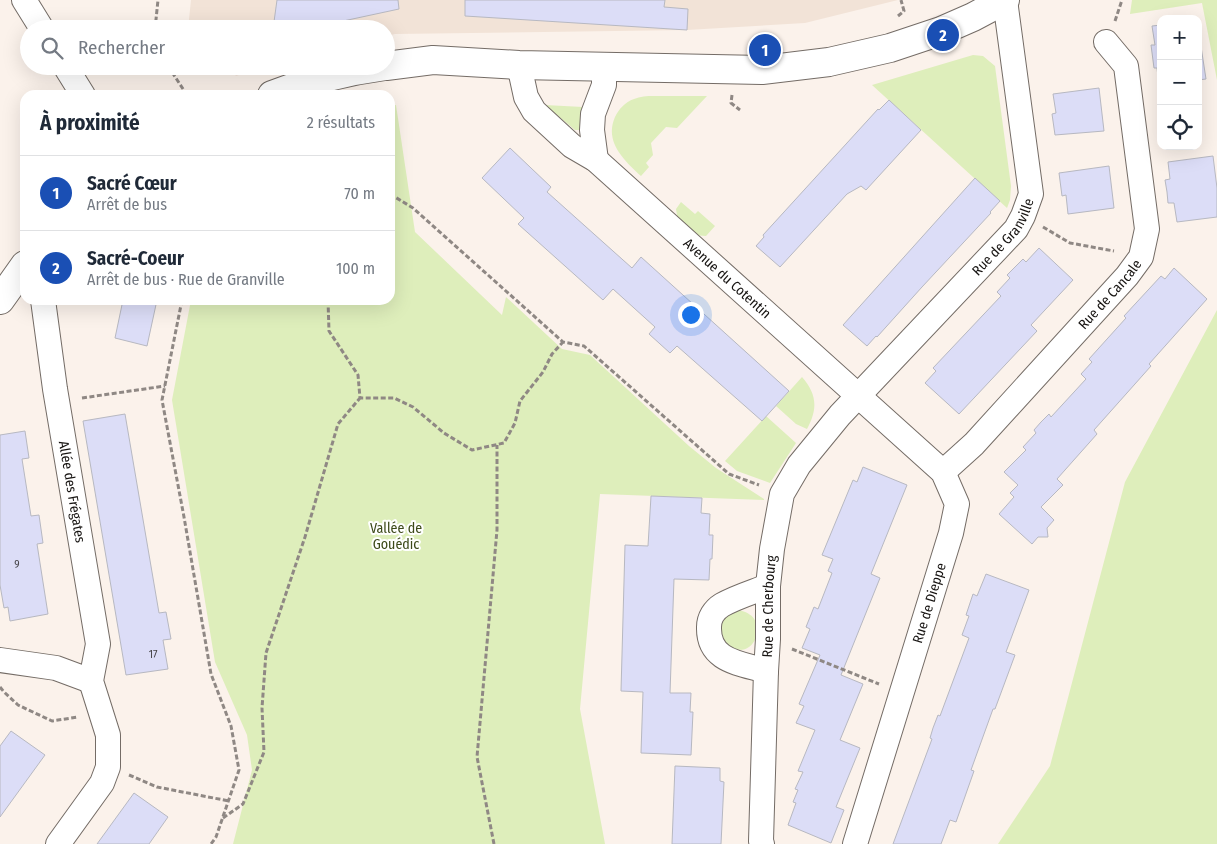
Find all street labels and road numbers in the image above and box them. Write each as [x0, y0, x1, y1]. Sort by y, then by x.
street label: Rue de Granville [969, 196, 1038, 279]
street label: Avenue du Cotentin [680, 235, 774, 322]
street label: Rue de Cancale [1075, 256, 1145, 333]
street label: Allée des Frégates [55, 440, 89, 544]
street label: Rue de Cherbourg [759, 554, 780, 658]
street label: Rue de Dieppe [909, 561, 950, 645]

